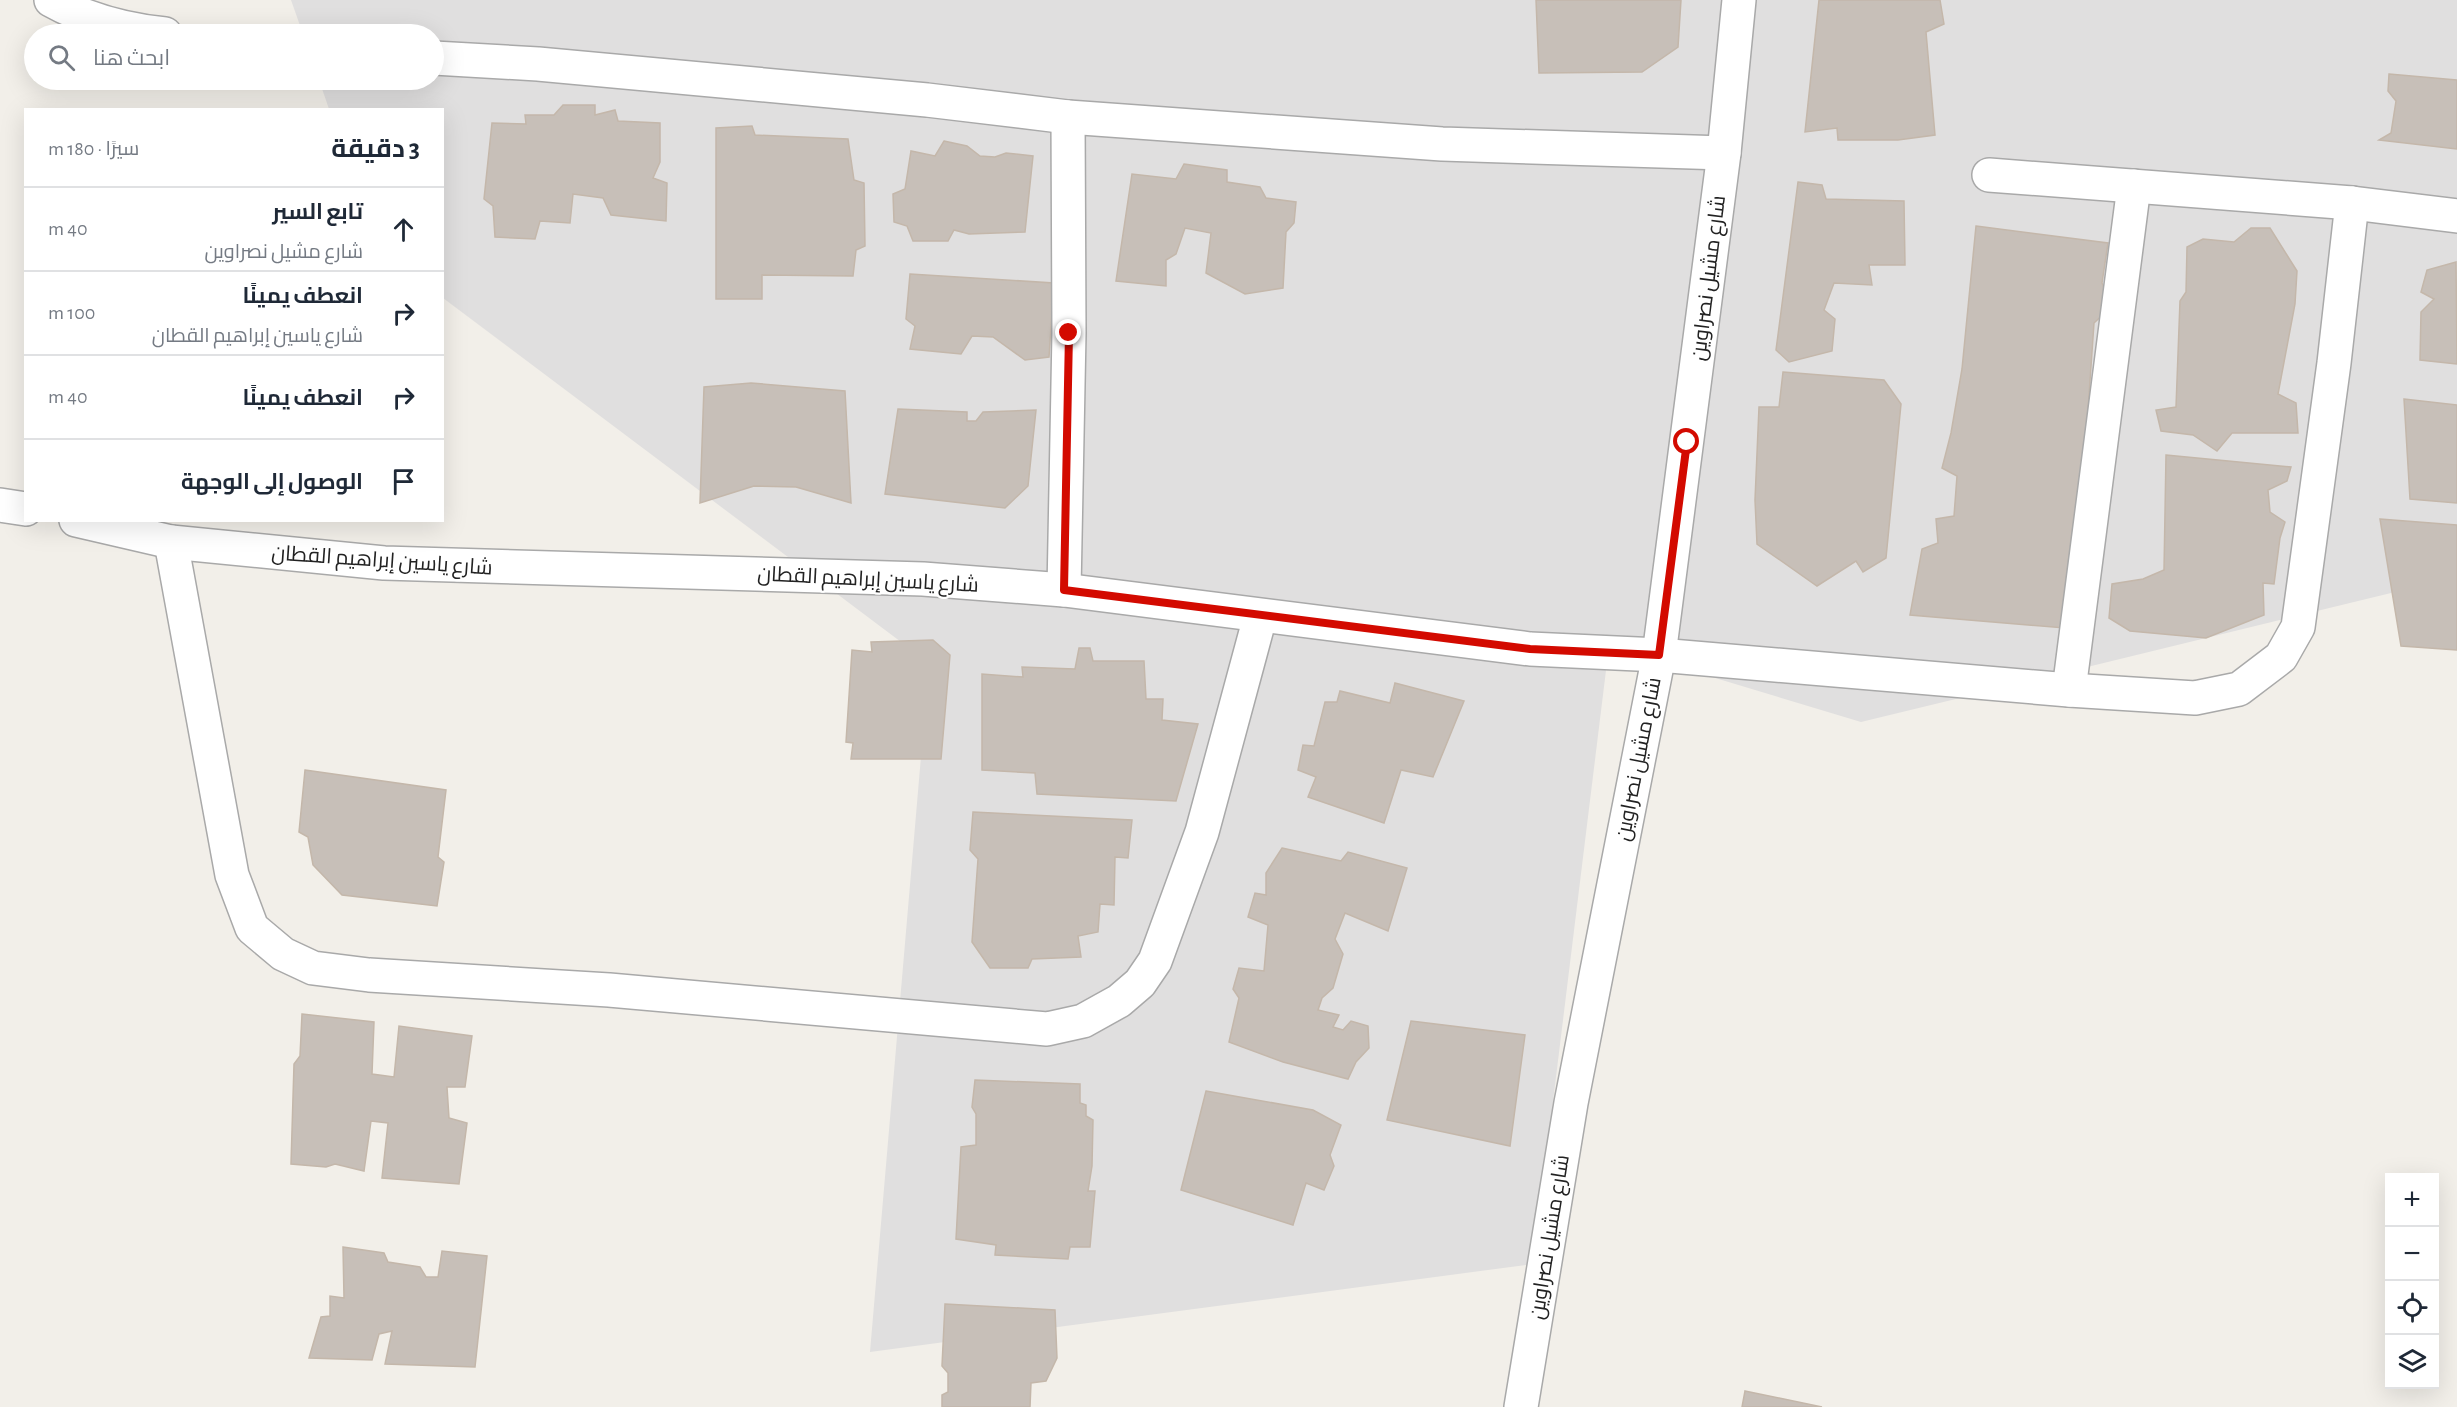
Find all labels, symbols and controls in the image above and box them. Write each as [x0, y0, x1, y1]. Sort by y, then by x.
search box [24, 24, 444, 90]
icon: search [45, 41, 78, 74]
text: ابحث هنا [93, 47, 170, 69]
text: 3 دقيقة [331, 136, 420, 162]
text: سيرًا · 180 m [48, 139, 139, 159]
street label: شارع مشيل نصراوين [1688, 194, 1732, 362]
text: تابع السير [272, 201, 363, 223]
icon: ahead [387, 213, 420, 246]
text: 40 m [48, 219, 88, 239]
text: شارع مشيل نصراوين [204, 242, 363, 262]
text: انعطف يمينًا [242, 285, 363, 307]
icon: right [387, 297, 420, 330]
text: 100 m [48, 303, 95, 323]
route end [1055, 319, 1081, 345]
text: شارع ياسين إبراهيم القطان [152, 326, 363, 346]
icon: right [387, 381, 420, 414]
text: 40 m [48, 387, 88, 407]
text: انعطف يمينًا [242, 387, 363, 409]
route start [1673, 428, 1699, 454]
icon: arrive [387, 465, 420, 498]
text: الوصول إلى الوجهة [181, 471, 363, 493]
street label: شارع ياسين إبراهيم القطان [270, 542, 493, 582]
street label: شارع ياسين إبراهيم القطان [757, 563, 979, 599]
street label: شارع مشيل نصراوين [1612, 675, 1668, 843]
street label: شارع مشيل نصراوين [1526, 1153, 1576, 1321]
map controls [2385, 1173, 2439, 1389]
button: + [2385, 1173, 2439, 1227]
button: − [2385, 1227, 2439, 1281]
button: locate [2385, 1281, 2439, 1335]
button: layers [2385, 1335, 2439, 1389]

